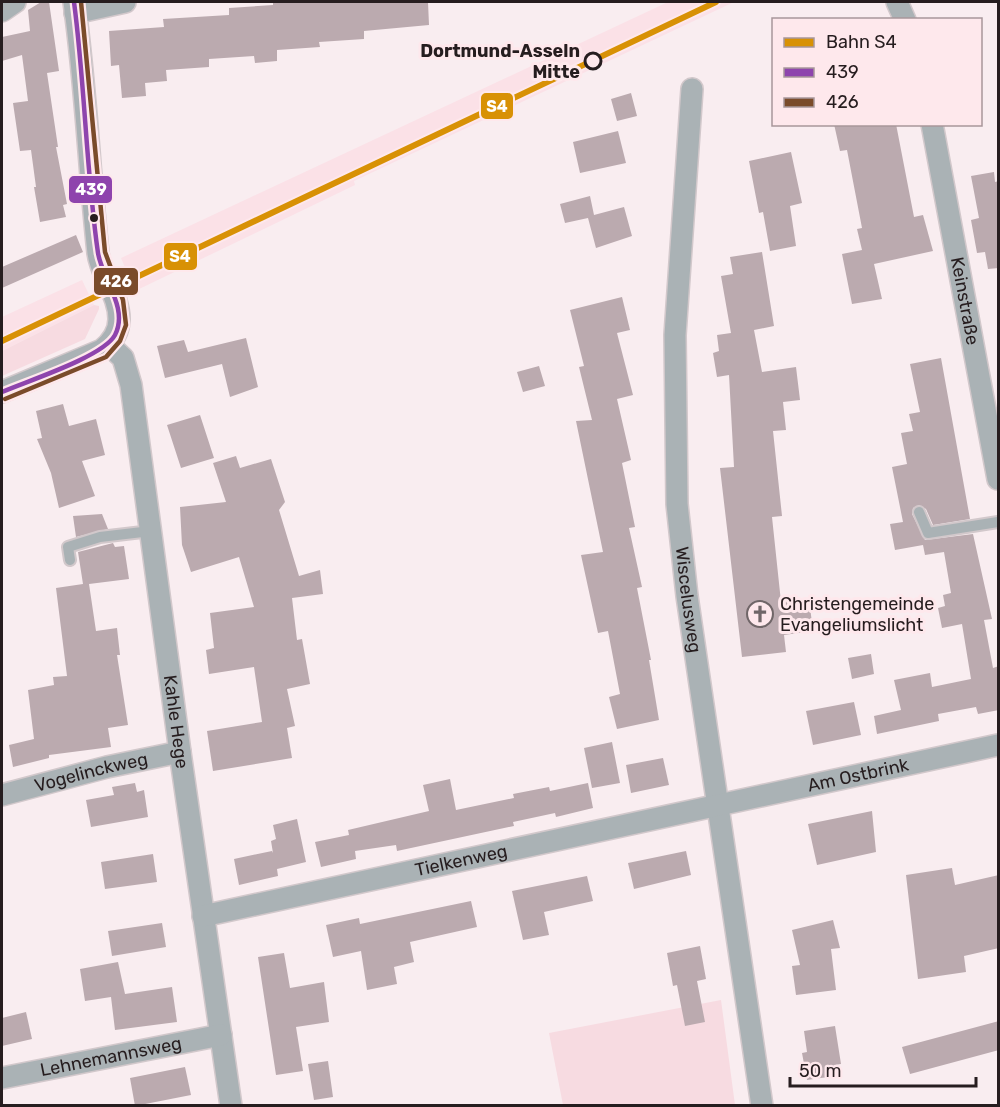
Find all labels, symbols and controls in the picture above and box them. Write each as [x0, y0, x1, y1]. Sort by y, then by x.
legend [772, 18, 982, 126]
text: Bahn S4 [826, 31, 897, 53]
place label: Dortmund-Asseln Mitte [420, 40, 580, 83]
marker: Dortmund-Asseln Mitte [584, 52, 602, 70]
text: 439 [826, 61, 859, 83]
text: 426 [826, 91, 859, 113]
line badge: S4 [480, 92, 514, 120]
text: S4 [486, 97, 508, 116]
line badge: 439 [68, 175, 113, 204]
text: 439 [75, 180, 107, 199]
unlabelled marker [88, 212, 100, 224]
line badge: S4 [163, 242, 198, 271]
text: S4 [169, 247, 191, 266]
street label: Keinstraße [946, 255, 984, 347]
line badge: 426 [93, 267, 139, 296]
text: 426 [100, 272, 132, 291]
street label: Wiscelusweg [671, 545, 706, 654]
place label: Christengemeinde Evangeliumslicht [780, 593, 934, 636]
church icon: Christengemeinde Evangeliumslicht [745, 599, 775, 629]
street label: Kahle Hege [159, 674, 193, 770]
street label: Vogelinckweg [32, 748, 150, 797]
street label: Am Ostbrink [805, 753, 911, 797]
street label: Tielkenweg [413, 840, 509, 881]
street label: Lehnemannsweg [38, 1032, 184, 1081]
scale bar [790, 1050, 976, 1088]
text: 50 m [799, 1060, 842, 1082]

